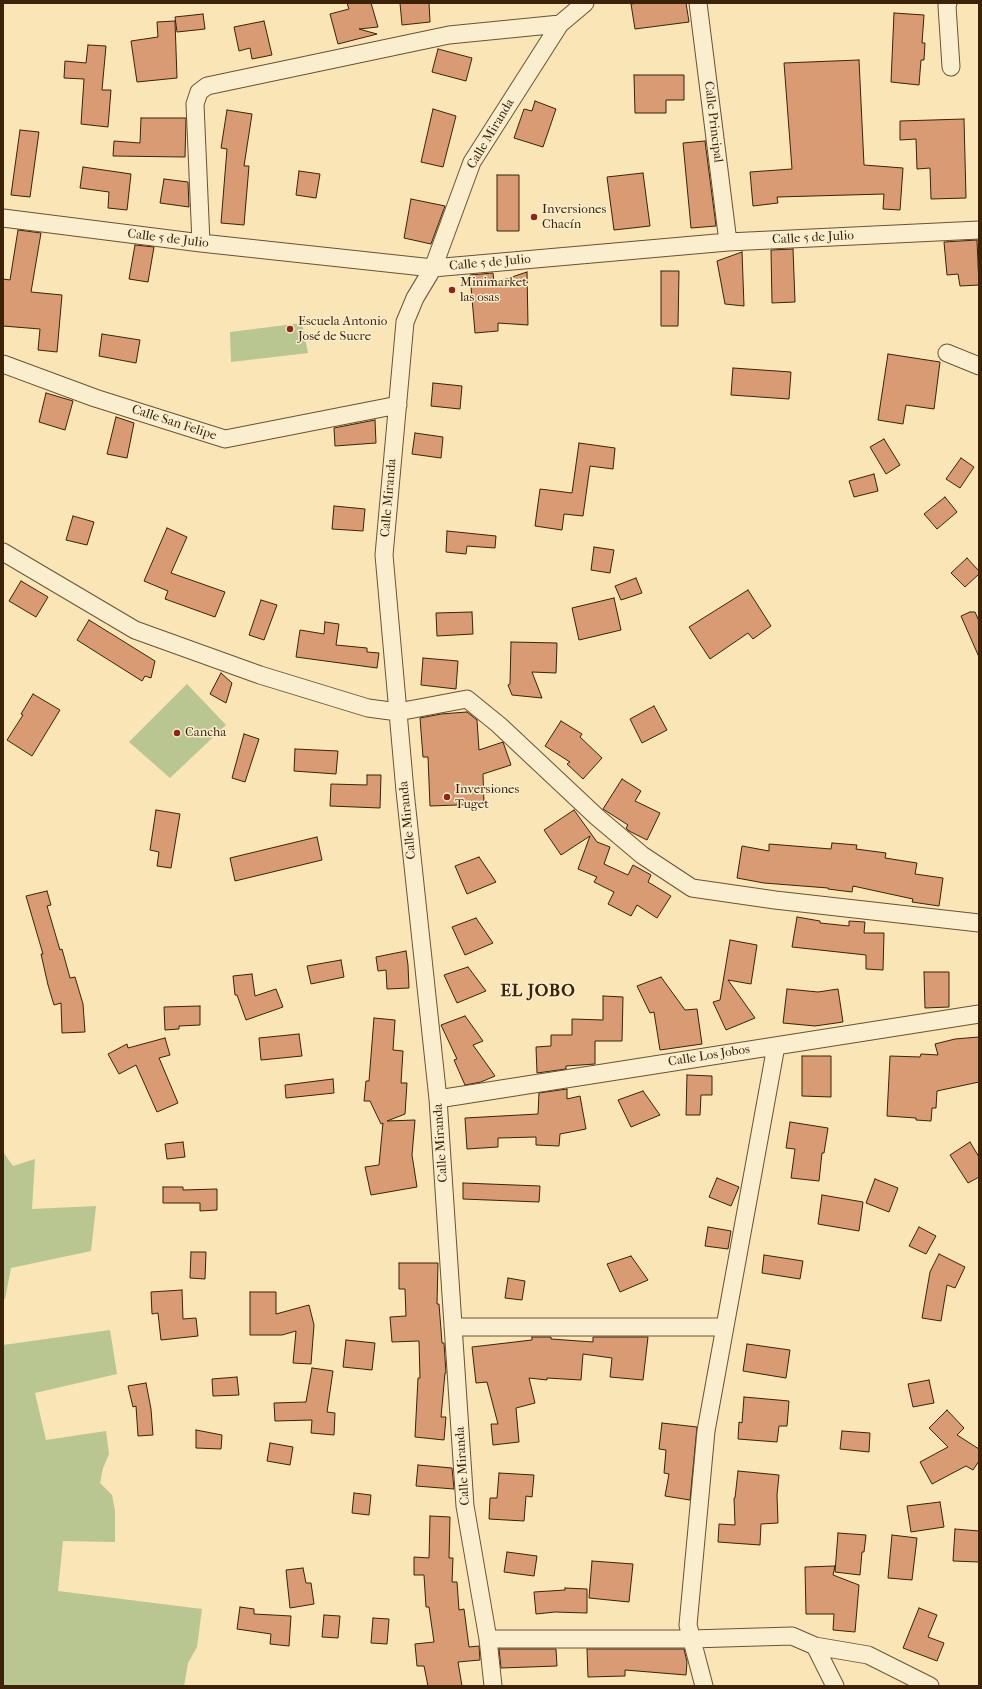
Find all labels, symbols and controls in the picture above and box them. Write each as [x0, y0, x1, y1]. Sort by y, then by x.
street label: Calle Principal [700, 80, 726, 164]
street label: Calle Miranda [464, 96, 518, 172]
place label: Inversiones Chacín [542, 202, 606, 233]
marker: Inversiones Chacín [529, 212, 539, 222]
street label: Calle 5 de Julio [126, 226, 210, 252]
street label: Calle 5 de Julio [772, 228, 854, 248]
street label: Calle 5 de Julio [449, 252, 531, 274]
place label: Minimarket las osas [460, 275, 527, 306]
marker: Minimarket las osas [447, 285, 457, 295]
place label: Escuela Antonio José de Sucre [298, 314, 387, 345]
marker: Escuela Antonio José de Sucre [285, 324, 295, 334]
street label: Calle San Felipe [130, 402, 218, 444]
street label: Calle Miranda [378, 458, 400, 538]
place label: Cancha [185, 725, 226, 741]
marker: Cancha [172, 728, 182, 738]
street label: Calle Miranda [396, 780, 420, 860]
place label: Inversiones Tuget [455, 782, 519, 813]
marker: Inversiones Tuget [442, 792, 452, 802]
district label: EL JOBO [500, 982, 576, 1002]
street label: Calle Los Jobos [667, 1042, 751, 1070]
street label: Calle Miranda [430, 1103, 452, 1183]
street label: Calle Miranda [452, 1426, 474, 1506]

